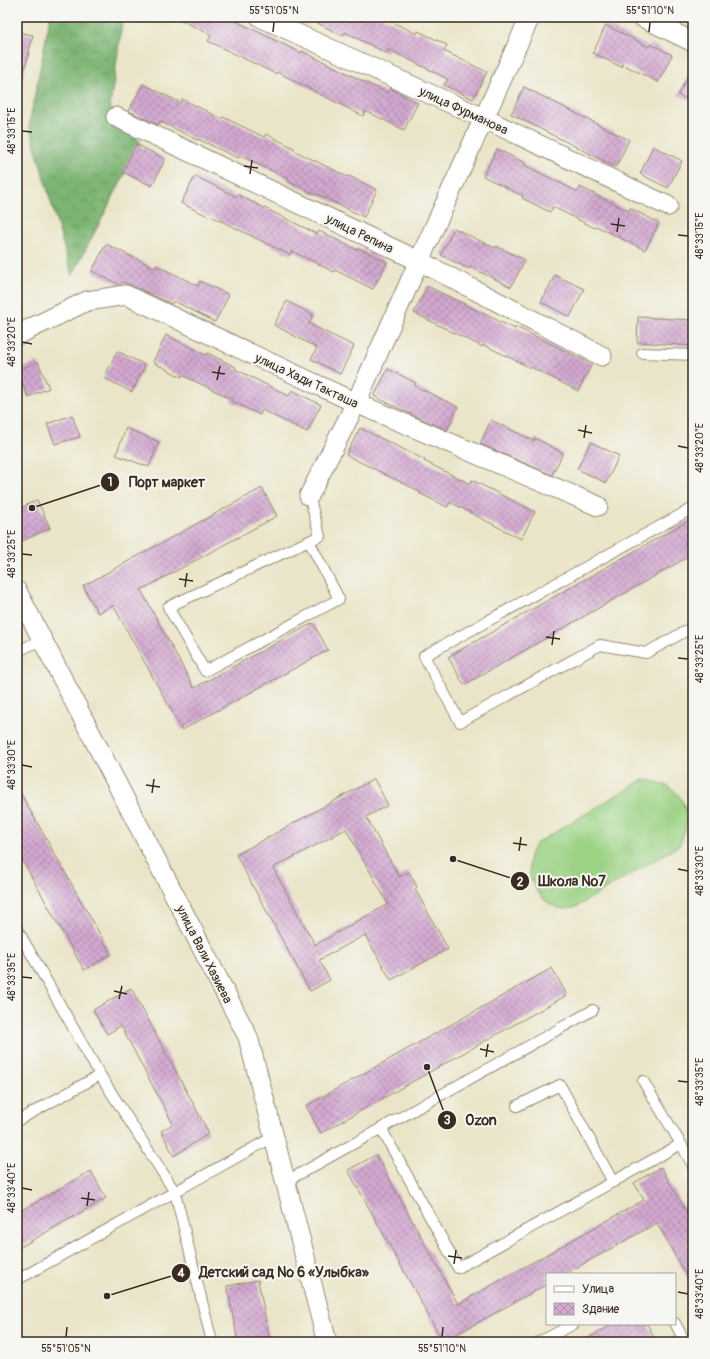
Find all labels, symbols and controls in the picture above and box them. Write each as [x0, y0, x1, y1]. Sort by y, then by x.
text: 55°51'05"N [249, 5, 299, 17]
text: 55°51'10"N [626, 5, 674, 17]
street label: улица Фурманова [416, 83, 511, 138]
text: 48°33'15"E [6, 108, 18, 154]
street label: улица Репина [322, 210, 396, 257]
text: 48°33'15"E [694, 213, 706, 259]
text: 48°33'20"E [6, 317, 18, 367]
street label: улица Хади Такташа [251, 349, 361, 412]
text: 48°33'20"E [694, 423, 706, 473]
callout: Порт маркет [100, 469, 213, 495]
text: Порт маркет [129, 474, 206, 491]
text: 1 [108, 475, 112, 490]
text: 48°33'25"E [6, 530, 18, 578]
text: 48°33'25"E [694, 635, 706, 683]
text: 48°33'30"E [6, 740, 18, 790]
text: 48°33'30"E [694, 846, 706, 896]
callout: Школа №7 [510, 868, 614, 894]
text: Школа №7 [537, 873, 606, 890]
text: 2 [517, 875, 524, 890]
street label: улица Вали Хазиева [172, 902, 236, 1006]
text: 48°33'35"E [6, 953, 18, 1001]
text: 48°33'35"E [694, 1058, 706, 1106]
callout: Ozon [437, 1107, 504, 1133]
text: Ozon [465, 1112, 497, 1129]
text: 3 [444, 1113, 451, 1128]
text: 48°33'40"E [6, 1163, 18, 1213]
callout: Детский сад № 6 «Улыбка» [171, 1260, 376, 1286]
text: Детский сад № 6 «Улыбка» [198, 1264, 370, 1281]
text: 4 [177, 1266, 185, 1281]
text: 48°33'40"E [694, 1269, 706, 1319]
legend [546, 1273, 676, 1325]
text: Улица [582, 1282, 614, 1297]
text: Здание [582, 1302, 619, 1317]
text: 55°51'05"N [41, 1343, 91, 1355]
text: 55°51'10"N [418, 1343, 466, 1355]

